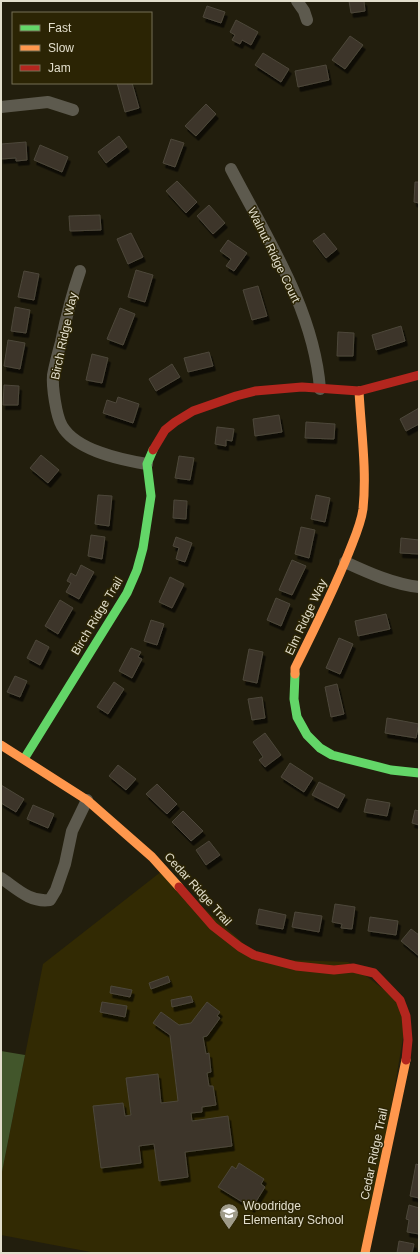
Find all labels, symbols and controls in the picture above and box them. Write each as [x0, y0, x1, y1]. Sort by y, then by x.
legend [12, 12, 152, 84]
text: Fast [48, 21, 72, 35]
text: Slow [48, 41, 74, 55]
text: Jam [48, 61, 71, 75]
street label: Walnut Ridge Court [245, 205, 303, 306]
street label: Birch Ridge Way [48, 291, 80, 381]
street label: Birch Ridge Trail [68, 575, 126, 657]
street label: Elm Ridge Way [282, 577, 330, 657]
street label: Cedar Ridge Trail [162, 850, 234, 928]
street label: Cedar Ridge Trail [357, 1107, 391, 1201]
place label: Woodridge Elementary School [243, 1199, 344, 1227]
school or university icon: Woodridge Elementary School [218, 1202, 240, 1230]

